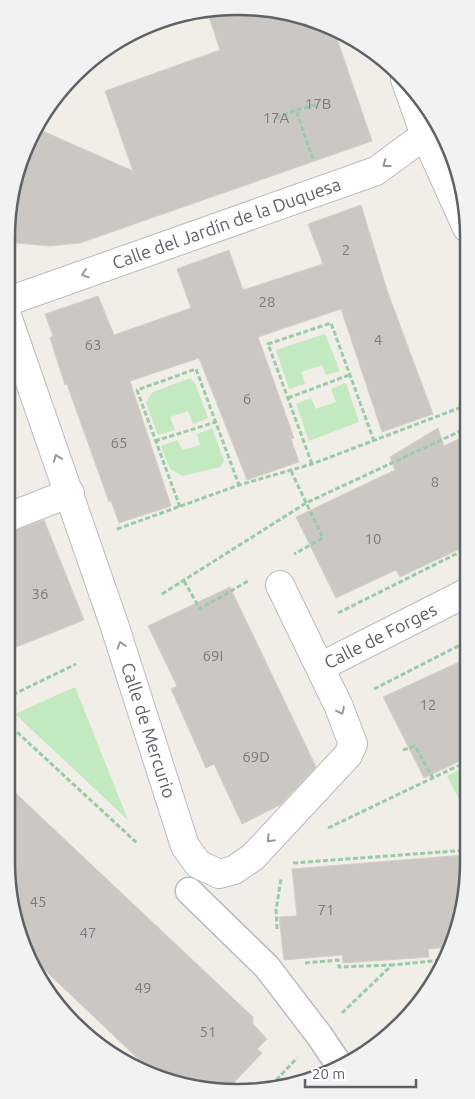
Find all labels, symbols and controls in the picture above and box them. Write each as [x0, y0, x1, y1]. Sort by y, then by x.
house number: 17B [305, 95, 331, 112]
house number: 17A [263, 109, 290, 126]
one-way arrow [382, 158, 392, 167]
street label: Calle del Jardín de la Duquesa [109, 173, 343, 273]
house number: 2 [342, 241, 350, 258]
one-way arrow [82, 268, 90, 278]
house number: 28 [259, 293, 275, 310]
house number: 4 [374, 331, 382, 348]
house number: 63 [85, 336, 101, 353]
house number: 6 [243, 390, 251, 407]
house number: 65 [111, 434, 127, 451]
one-way arrow [53, 454, 63, 462]
house number: 8 [431, 473, 439, 490]
house number: 10 [365, 530, 381, 547]
house number: 36 [32, 585, 48, 602]
street label: Calle de Forges [321, 598, 440, 672]
one-way arrow [116, 641, 126, 649]
house number: 69I [203, 647, 223, 664]
street label: Calle de Mercurio [118, 660, 180, 800]
house number: 12 [420, 696, 436, 713]
one-way arrow [335, 706, 345, 715]
house number: 69D [242, 748, 270, 765]
one-way arrow [267, 833, 276, 842]
house number: 45 [30, 893, 46, 910]
house number: 71 [318, 901, 334, 918]
house number: 47 [80, 924, 96, 941]
house number: 49 [135, 979, 151, 996]
house number: 51 [200, 1023, 216, 1040]
scale bar [305, 1056, 416, 1088]
text: 20 m [312, 1065, 345, 1082]

